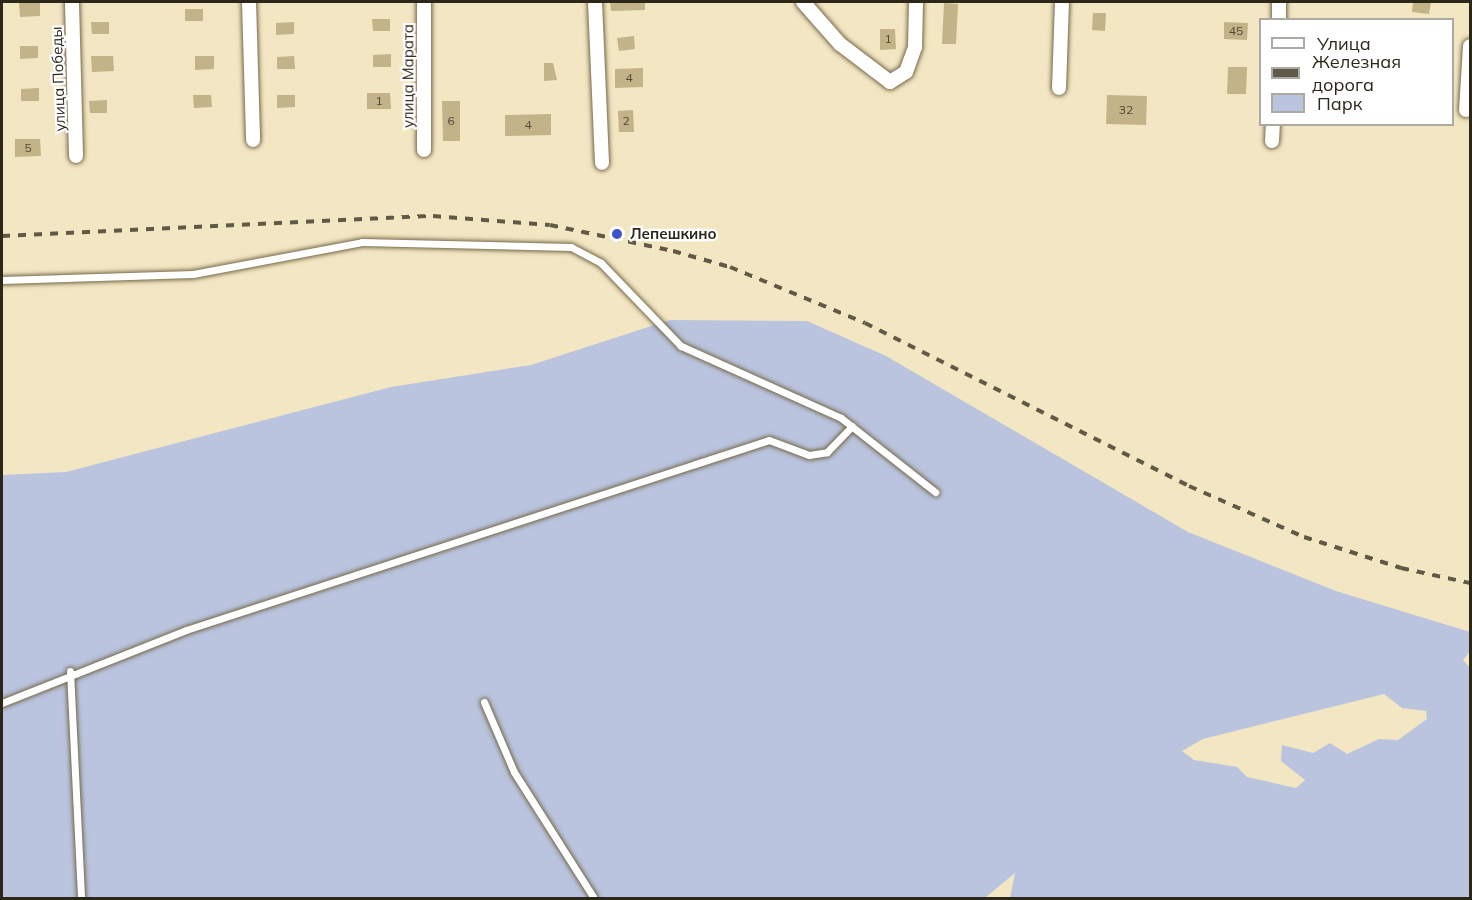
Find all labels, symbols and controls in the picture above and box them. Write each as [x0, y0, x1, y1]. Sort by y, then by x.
legend [1259, 18, 1454, 126]
street label: улица Марата [399, 24, 417, 128]
house number: 45 [1229, 24, 1243, 38]
street label: улица Победы [47, 26, 69, 132]
house number: 1 [884, 32, 892, 46]
text: Улица [1317, 32, 1371, 55]
text: Железная дорога [1312, 50, 1401, 96]
house number: 4 [625, 71, 633, 85]
text: Парк [1317, 92, 1362, 115]
house number: 1 [375, 94, 383, 108]
house number: 32 [1119, 103, 1133, 117]
house number: 6 [447, 114, 455, 128]
house number: 2 [622, 114, 630, 128]
house number: 4 [524, 118, 532, 132]
house number: 5 [24, 141, 32, 155]
marker: Лепешкино [608, 225, 626, 243]
place label: Лепешкино [630, 225, 717, 243]

